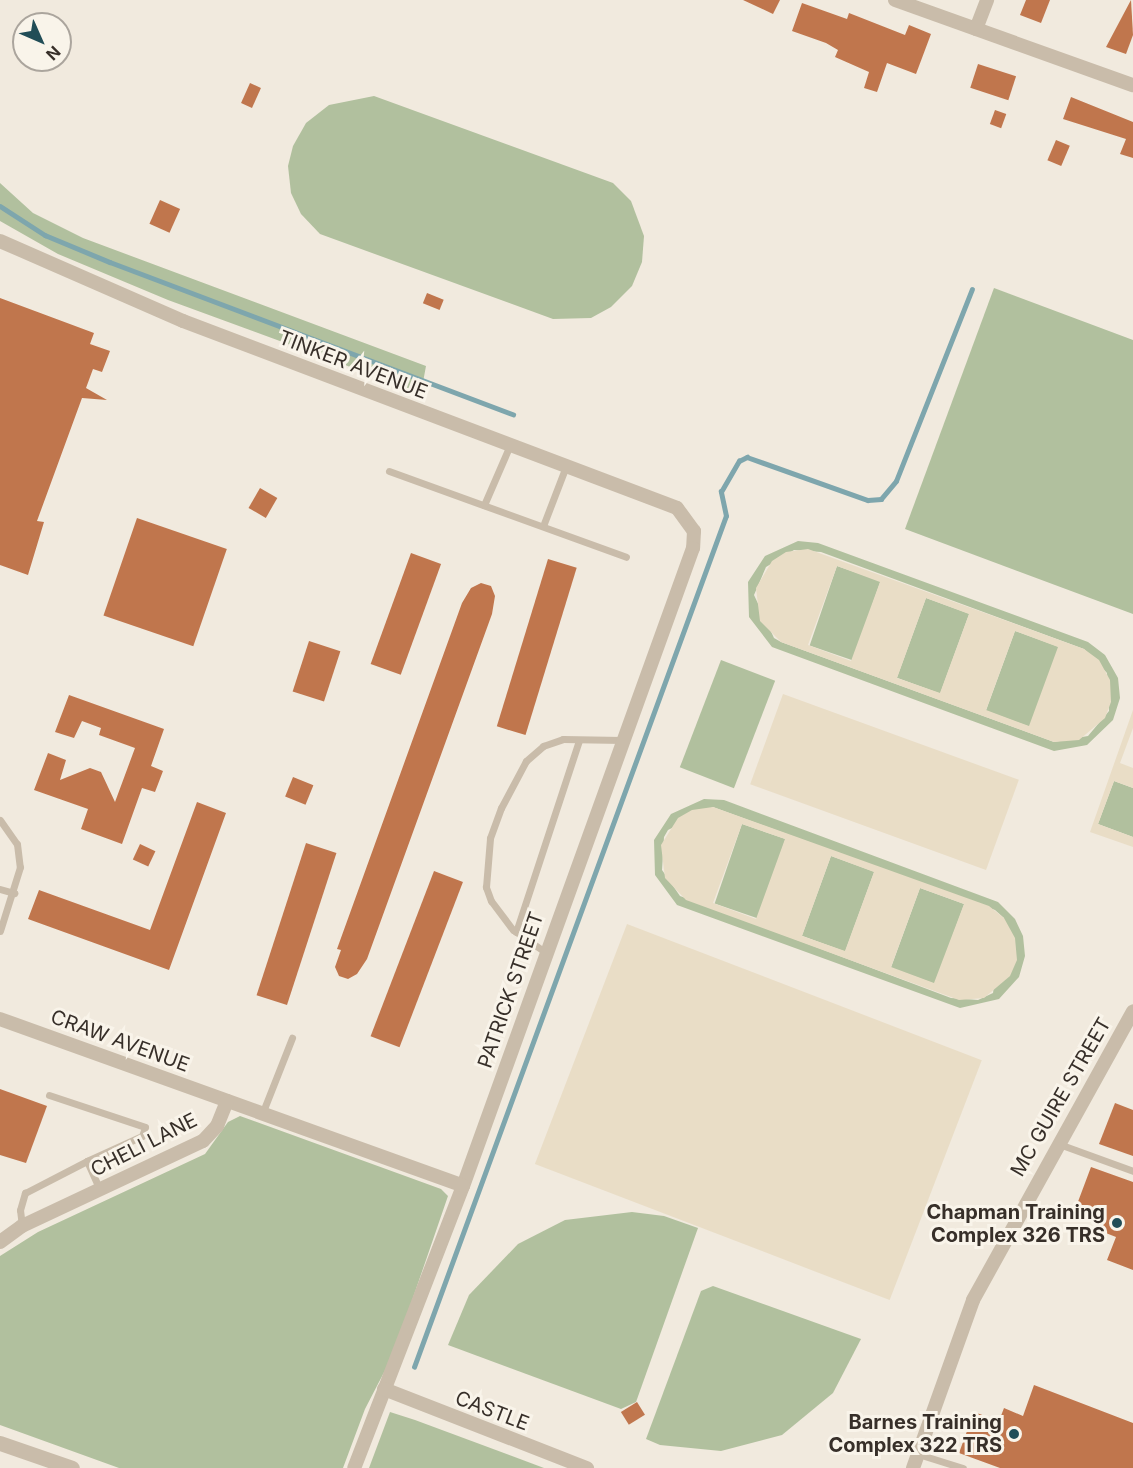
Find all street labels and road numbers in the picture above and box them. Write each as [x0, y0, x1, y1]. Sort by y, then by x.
street label: TINKER AVENUE [275, 326, 431, 404]
street label: PATRICK STREET [473, 909, 549, 1071]
street label: CRAW AVENUE [47, 1005, 193, 1077]
street label: MC GUIRE STREET [1006, 1013, 1116, 1181]
street label: CHELI LANE [87, 1108, 201, 1182]
street label: CASTLE [452, 1386, 532, 1436]

